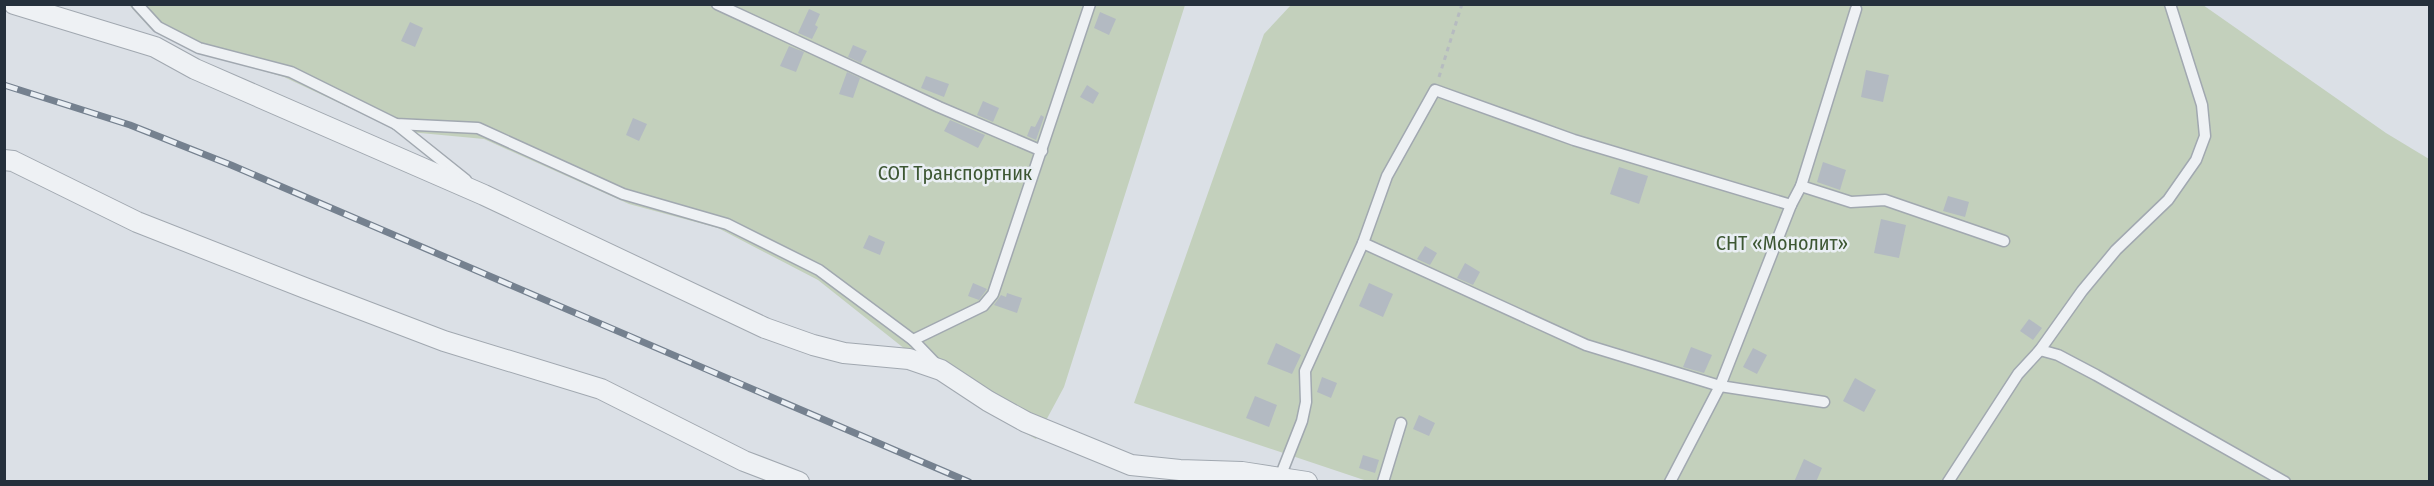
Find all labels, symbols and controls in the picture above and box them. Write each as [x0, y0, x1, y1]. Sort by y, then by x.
park label: СОТ Транспортник [878, 161, 1033, 185]
park label: СНТ «Монолит» [1716, 231, 1848, 255]

